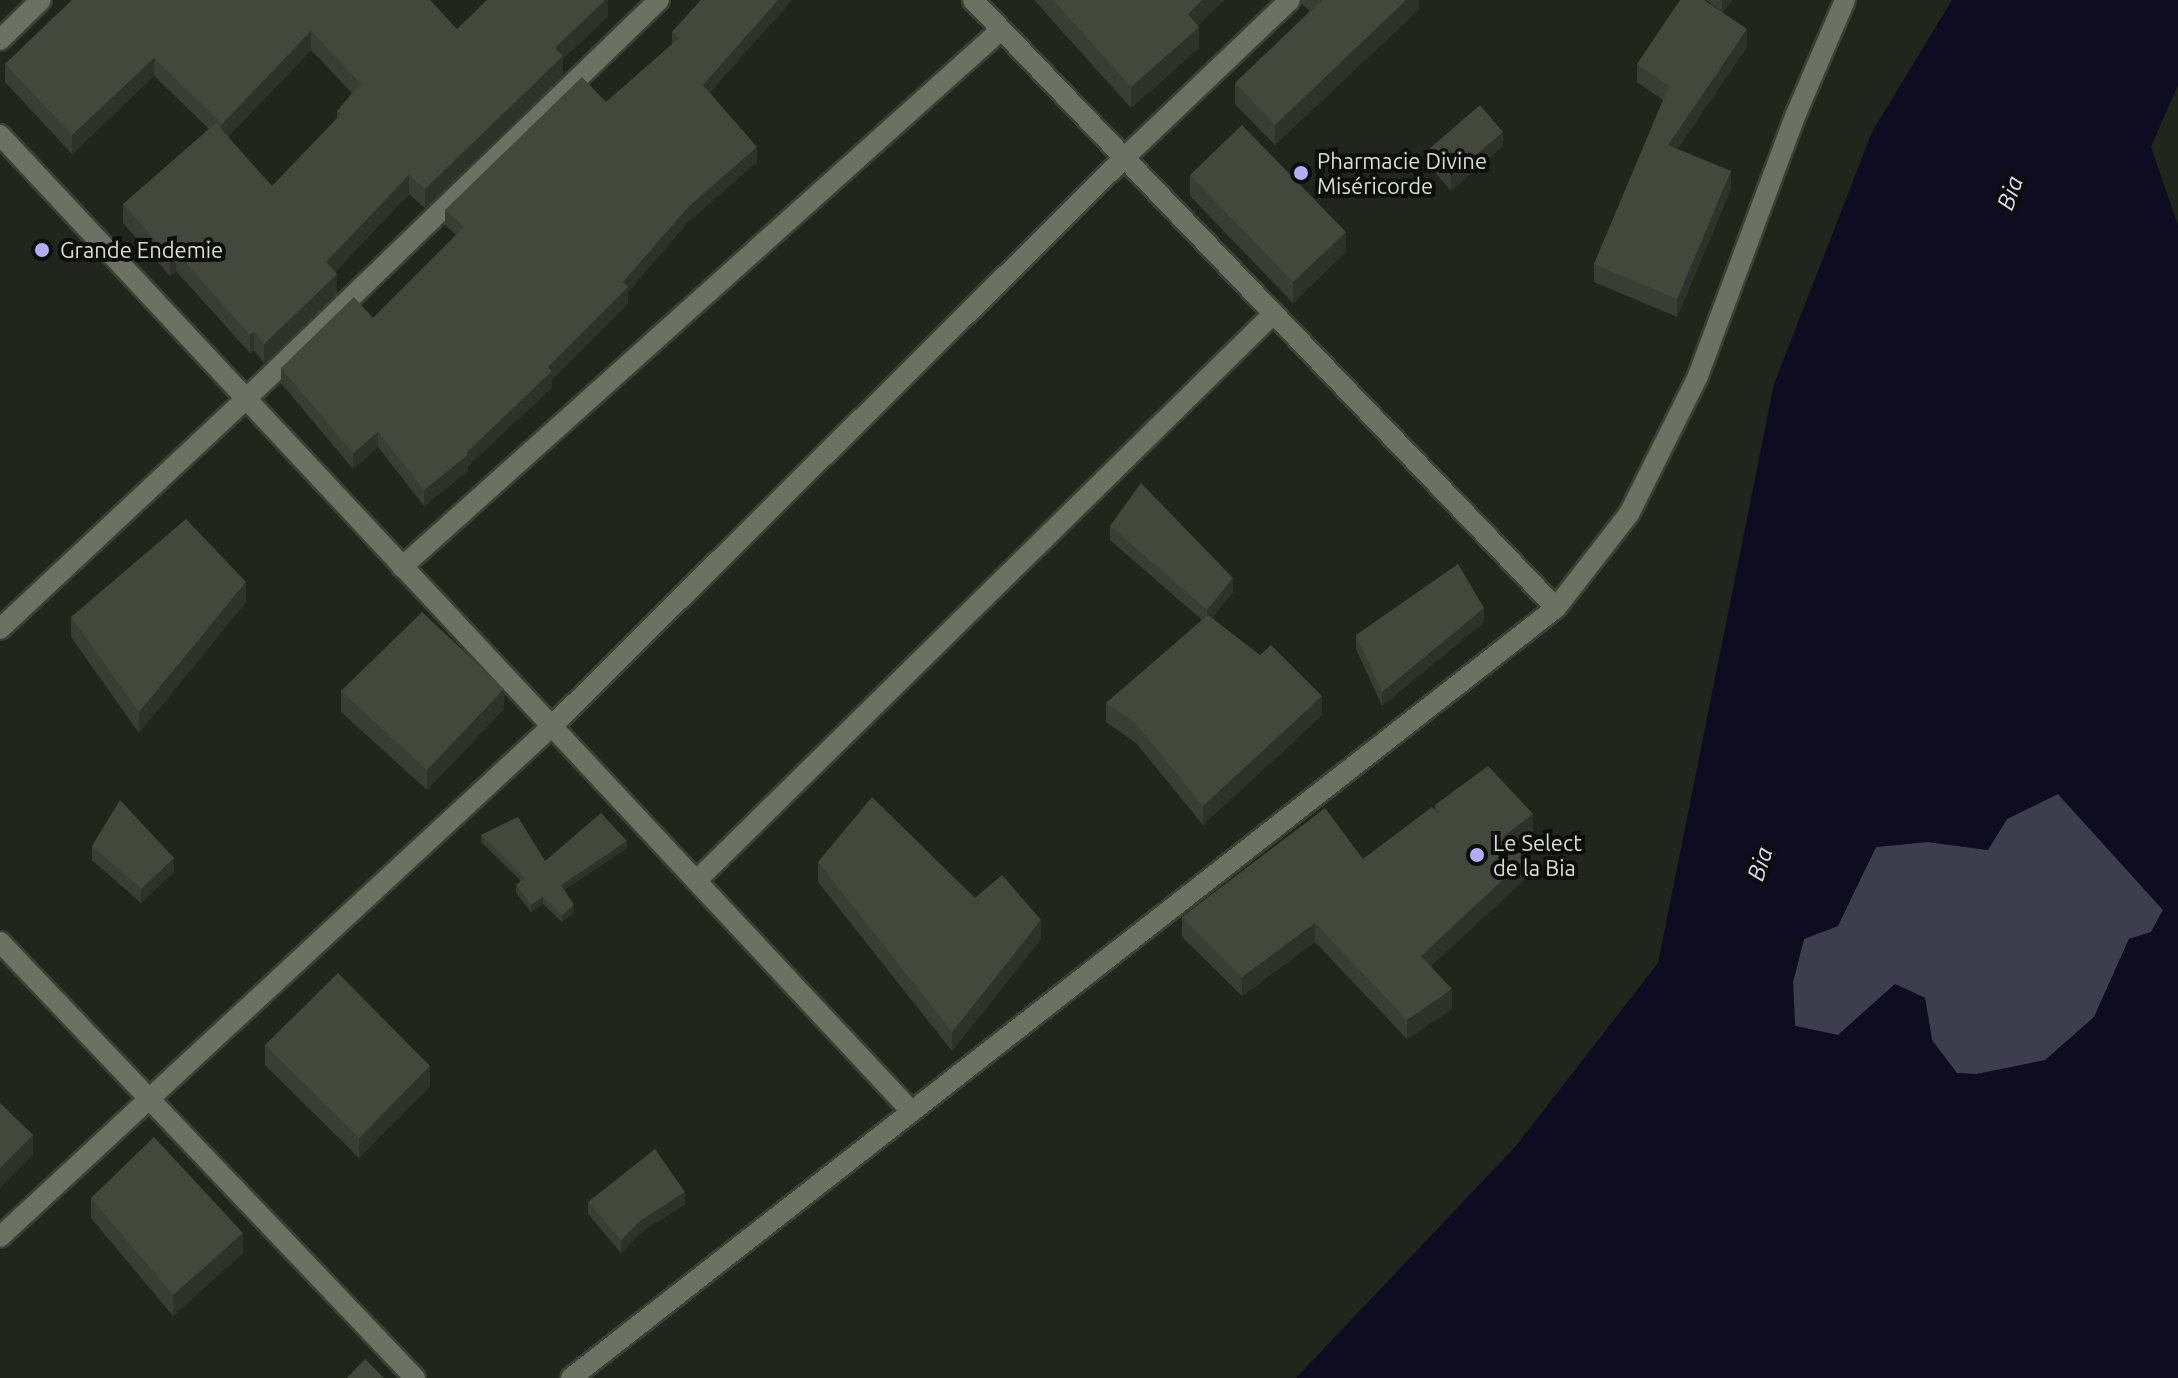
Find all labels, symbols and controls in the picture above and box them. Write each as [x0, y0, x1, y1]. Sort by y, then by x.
place label: Pharmacie Divine Miséricorde [1317, 147, 1487, 198]
marker: Pharmacie Divine Miséricorde [1292, 164, 1310, 182]
water label: Bia [1991, 172, 2029, 214]
place label: Grande Endemie [60, 237, 223, 263]
marker: Grande Endemie [31, 239, 53, 261]
place label: Le Select de la Bia [1493, 829, 1582, 880]
water label: Bia [1741, 843, 1779, 885]
marker: Le Select de la Bia [1468, 846, 1486, 864]

